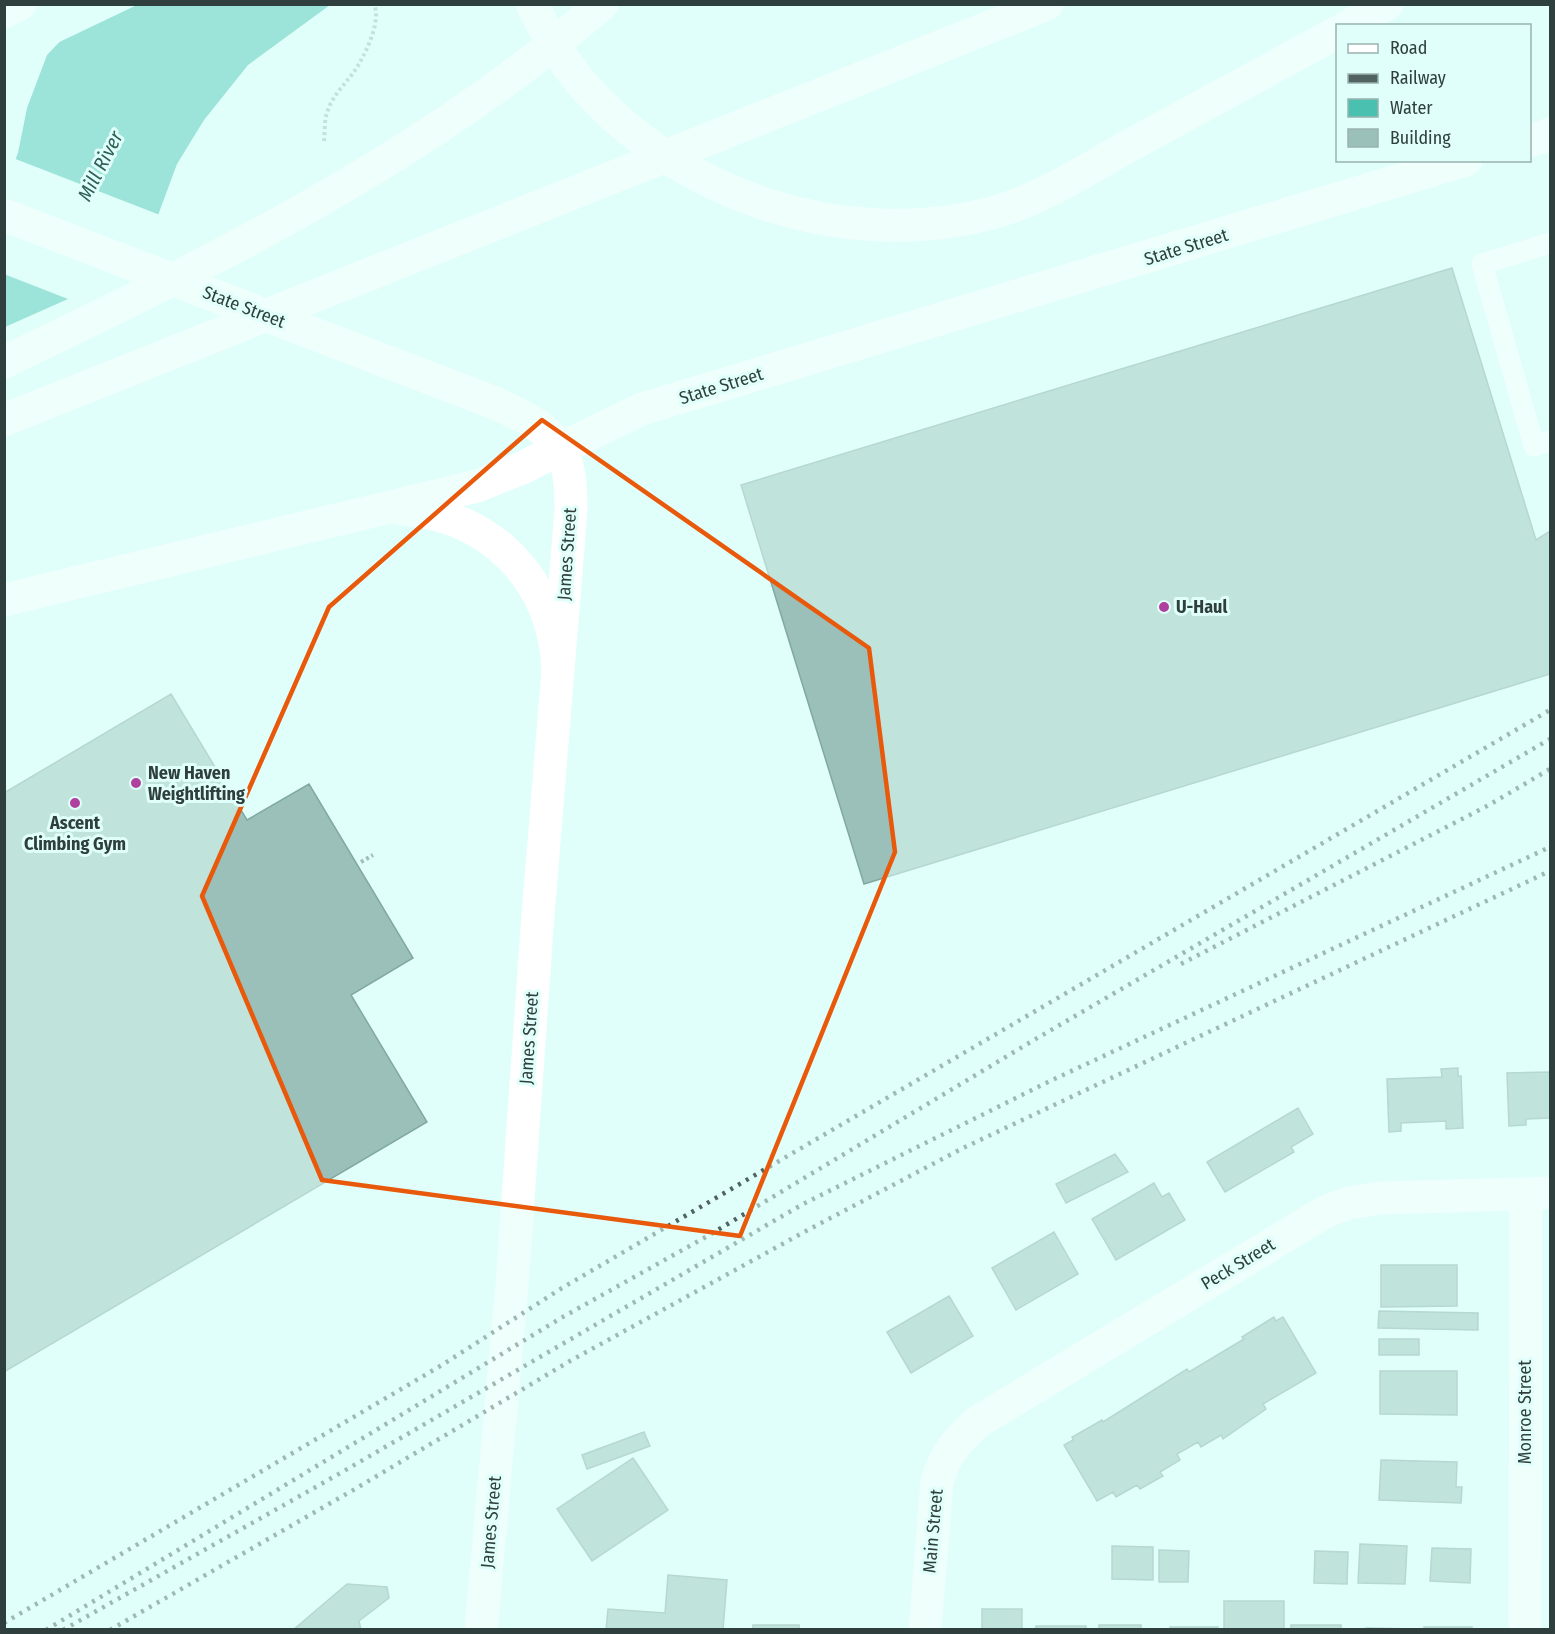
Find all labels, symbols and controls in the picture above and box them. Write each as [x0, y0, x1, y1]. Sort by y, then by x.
legend [1336, 24, 1531, 162]
text: Road [1390, 37, 1427, 59]
text: Railway [1390, 67, 1446, 89]
text: Water [1390, 97, 1433, 119]
water label: Mill River [72, 126, 128, 205]
text: Building [1390, 127, 1451, 149]
street label: State Street [1141, 224, 1231, 270]
street label: State Street [200, 281, 288, 333]
street label: State Street [676, 363, 766, 409]
street label: James Street [553, 507, 581, 601]
place label: U-Haul [1176, 596, 1227, 618]
marker: U-Haul [1157, 600, 1171, 614]
place label: New Haven Weightlifting [148, 762, 245, 805]
marker: New Haven Weightlifting [129, 776, 143, 790]
marker: Ascent Climbing Gym [68, 796, 82, 810]
place label: Ascent Climbing Gym [24, 812, 126, 855]
street label: James Street [515, 991, 543, 1085]
street label: Peck Street [1197, 1233, 1279, 1295]
street label: Monroe Street [1514, 1360, 1536, 1464]
street label: James Street [476, 1475, 506, 1569]
street label: Main Street [918, 1488, 948, 1574]

